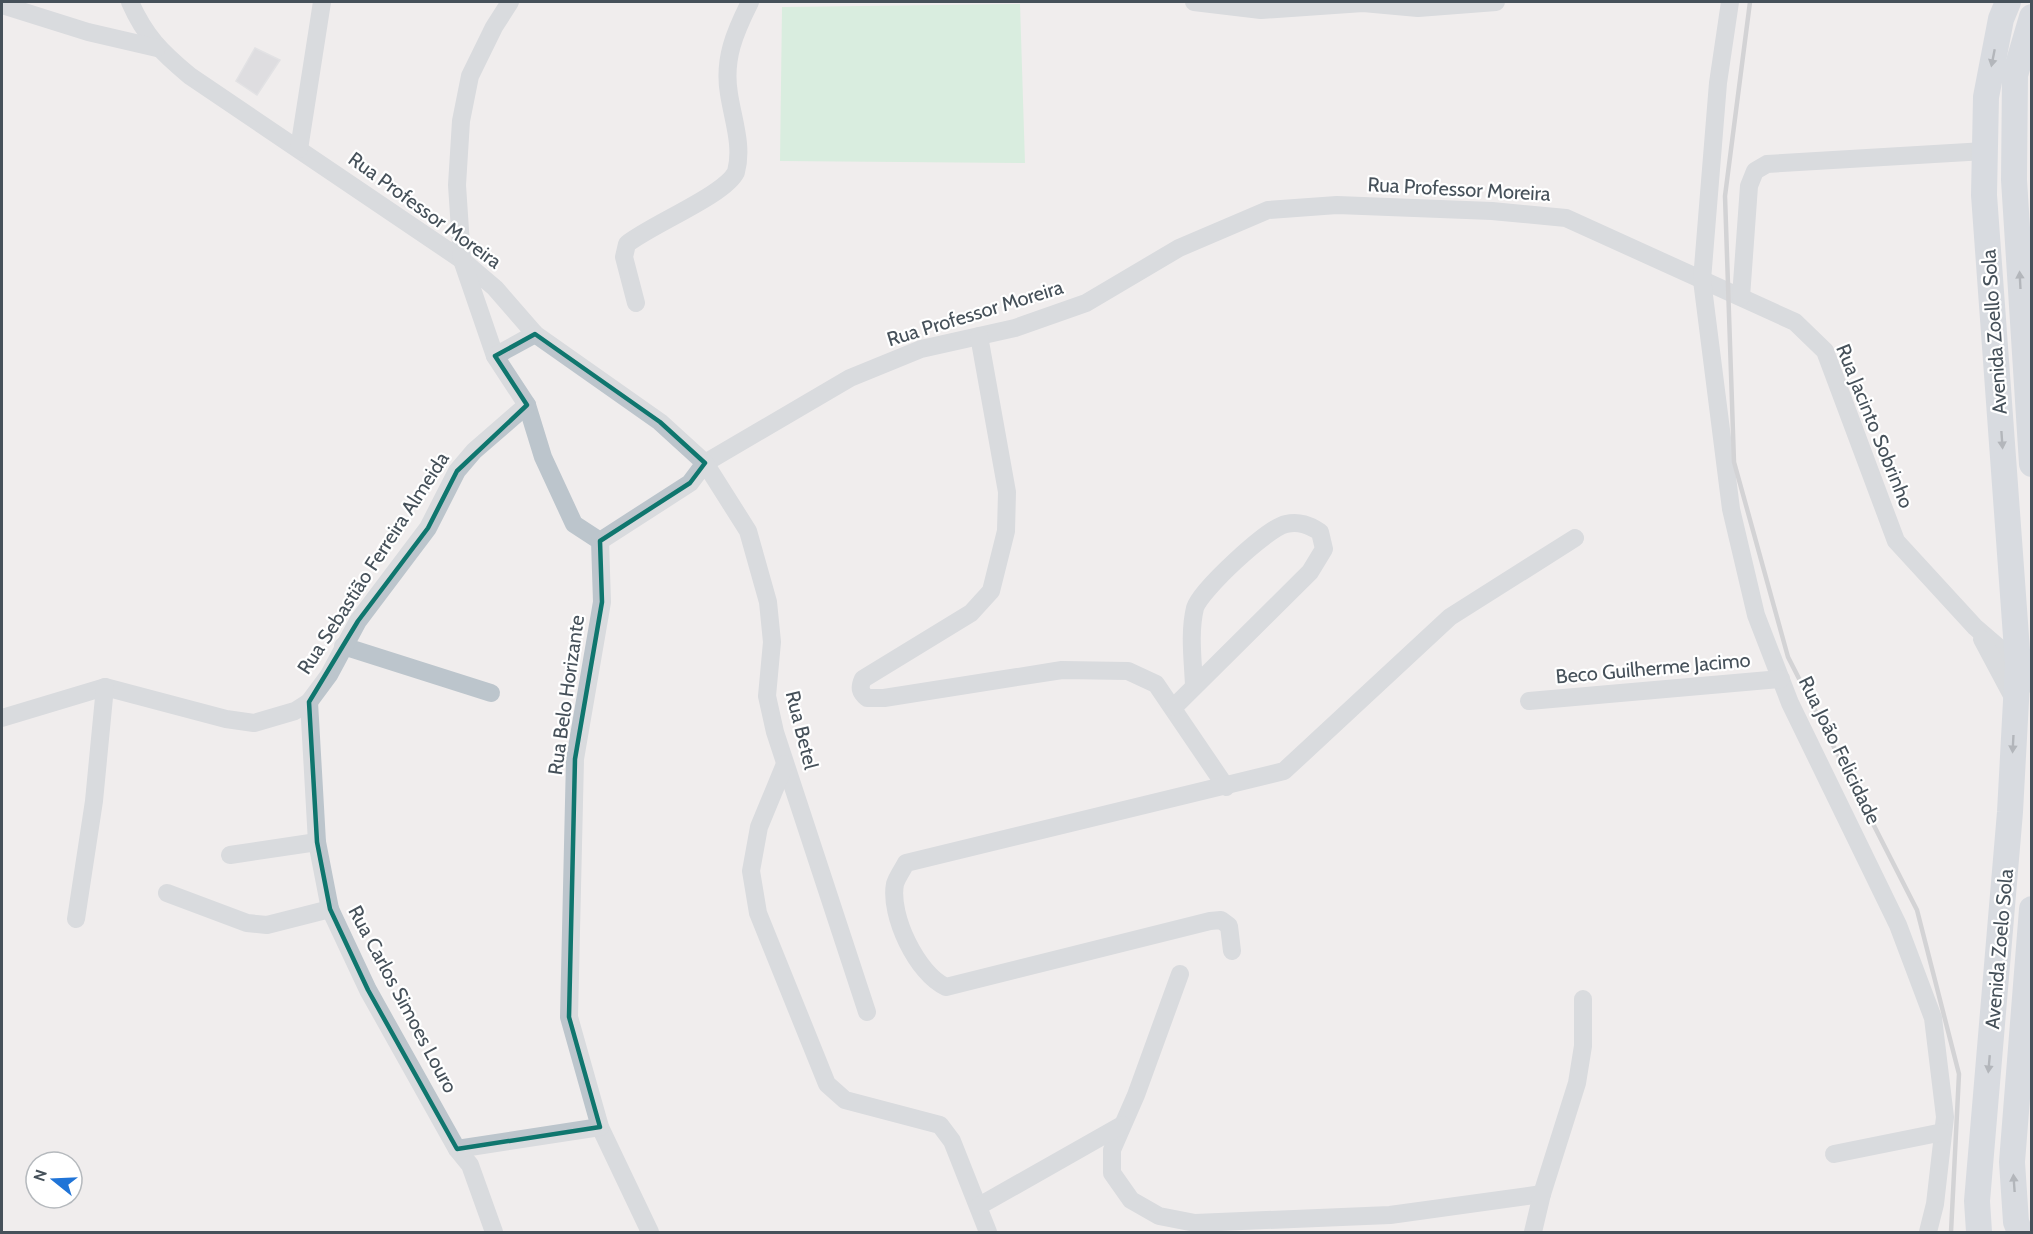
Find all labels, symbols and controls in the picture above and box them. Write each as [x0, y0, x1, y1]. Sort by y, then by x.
one-way arrow [1988, 49, 1997, 68]
street label: Rua Professor Moreira [344, 147, 506, 274]
street label: Rua Professor Moreira [1367, 172, 1551, 206]
street label: Avenida Zoello Sola [1976, 248, 2012, 415]
one-way arrow [2016, 271, 2025, 290]
street label: Rua Professor Moreira [884, 275, 1066, 351]
street label: Rua Jacinto Sobrinho [1831, 340, 1919, 512]
one-way arrow [1997, 431, 2007, 450]
street label: Rua Sebastião Ferreira Almeida [292, 447, 454, 679]
street label: Rua Belo Horizante [543, 614, 589, 776]
street label: Beco Guilherme Jacimo [1555, 648, 1751, 688]
street label: Rua João Felicidade [1794, 672, 1886, 828]
street label: Rua Betel [781, 688, 823, 772]
one-way arrow [2009, 734, 2018, 753]
street label: Avenida Zoelo Sola [1980, 867, 2018, 1030]
street label: Rua Carlos Simoes Louro [343, 901, 463, 1097]
one-way arrow [1984, 1054, 1994, 1073]
north arrow [24, 1150, 84, 1210]
text: N [29, 1167, 51, 1184]
one-way arrow [2009, 1173, 2019, 1192]

